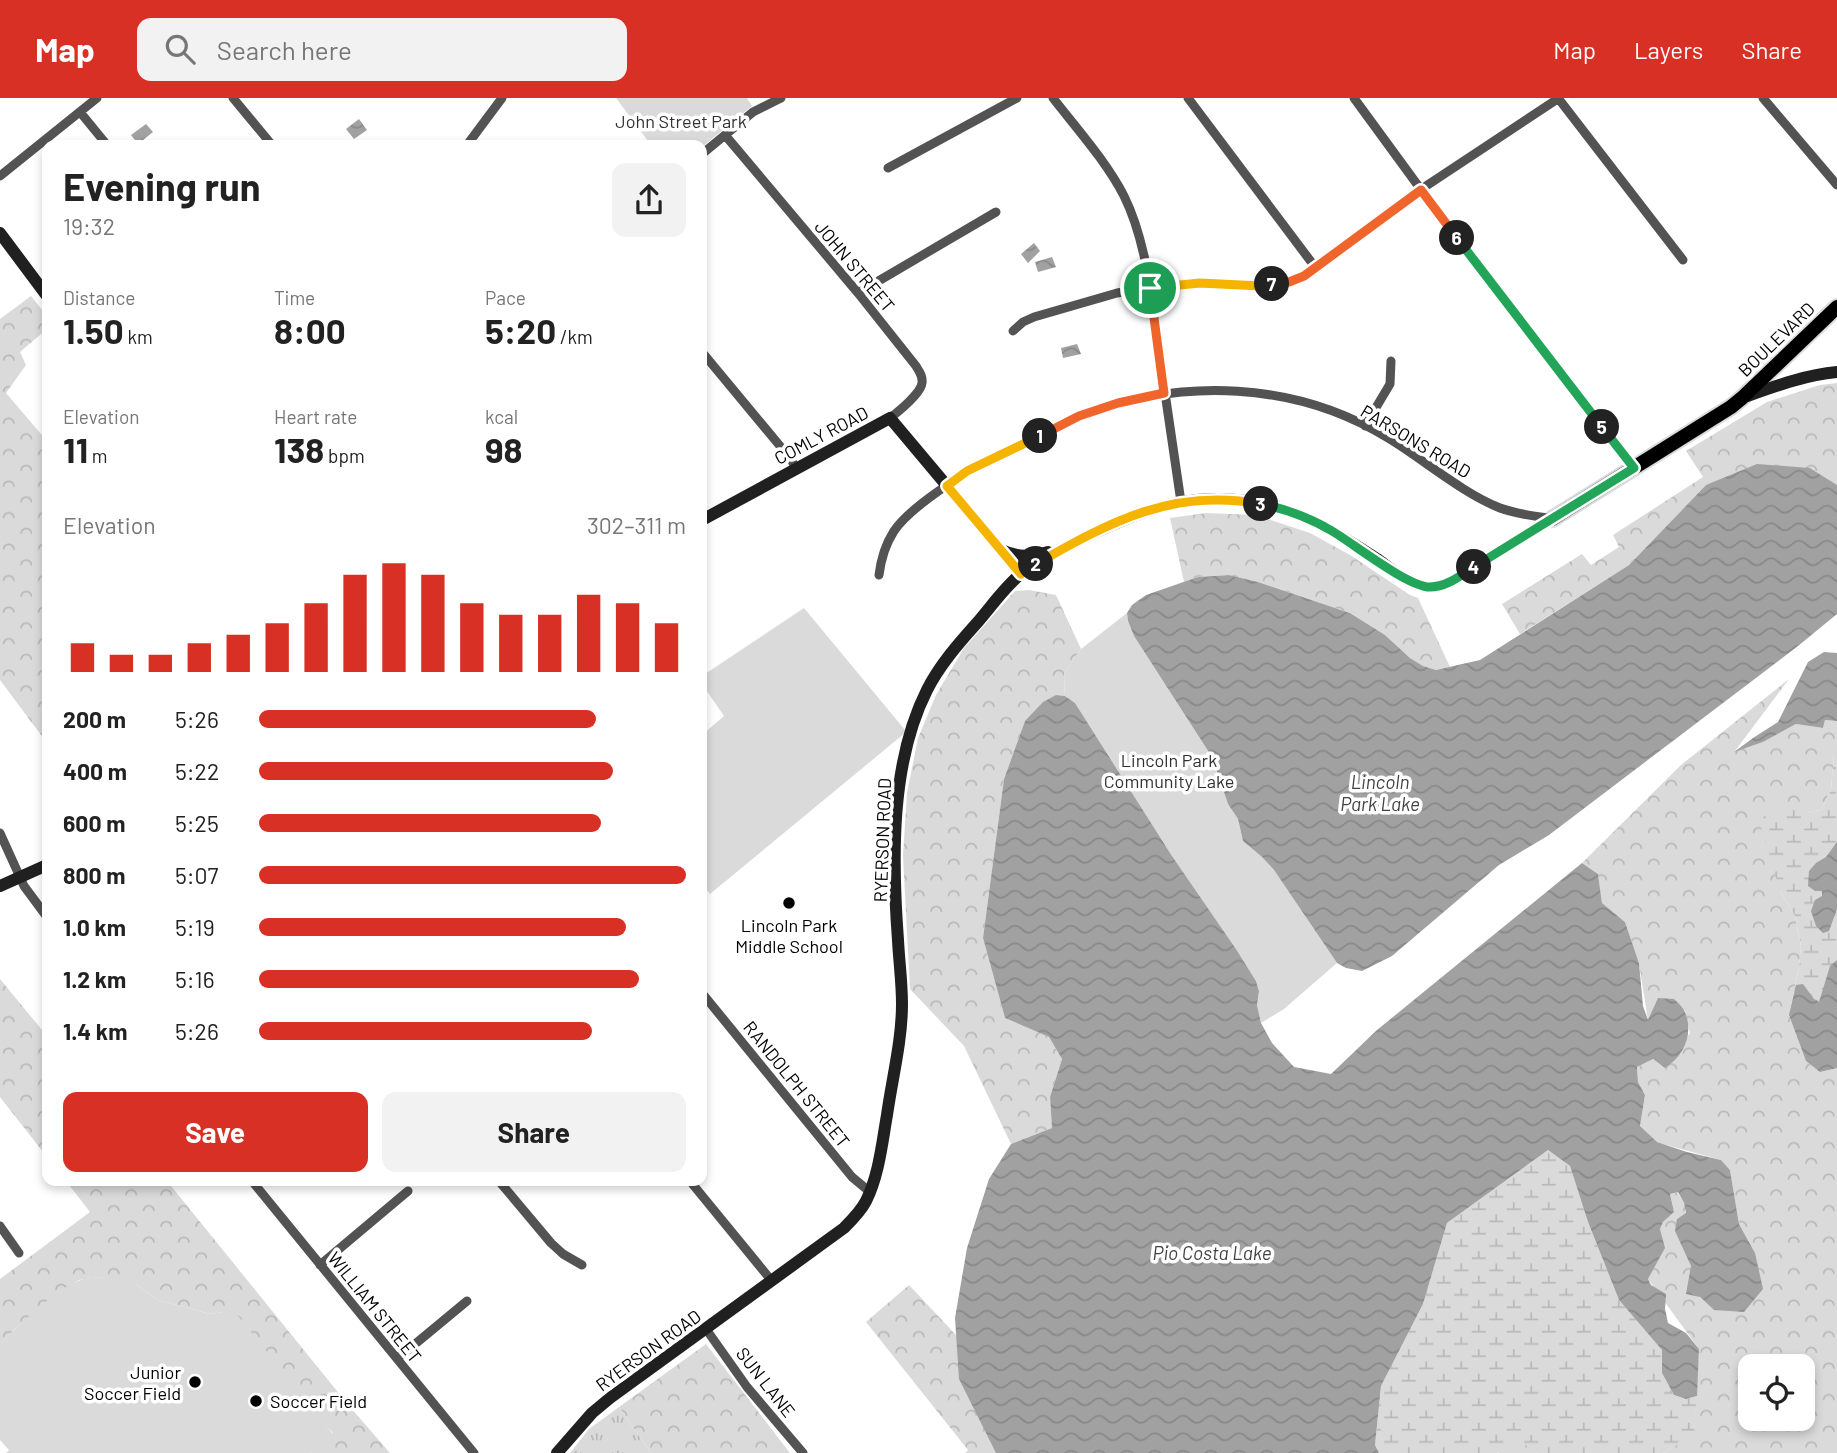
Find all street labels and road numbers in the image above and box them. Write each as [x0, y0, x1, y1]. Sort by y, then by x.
street label: JOHN STREET [810, 216, 900, 316]
street label: BOULEVARD [1733, 297, 1819, 381]
street label: PARSONS ROAD [1357, 400, 1475, 482]
street label: COMLY ROAD [770, 401, 872, 469]
street label: RYERSON ROAD [869, 777, 895, 903]
street label: RANDOLPH STREET [739, 1016, 855, 1152]
street label: WILLIAM STREET [324, 1247, 426, 1367]
street label: RYERSON ROAD [591, 1305, 705, 1395]
street label: SUN LANE [732, 1343, 800, 1421]

